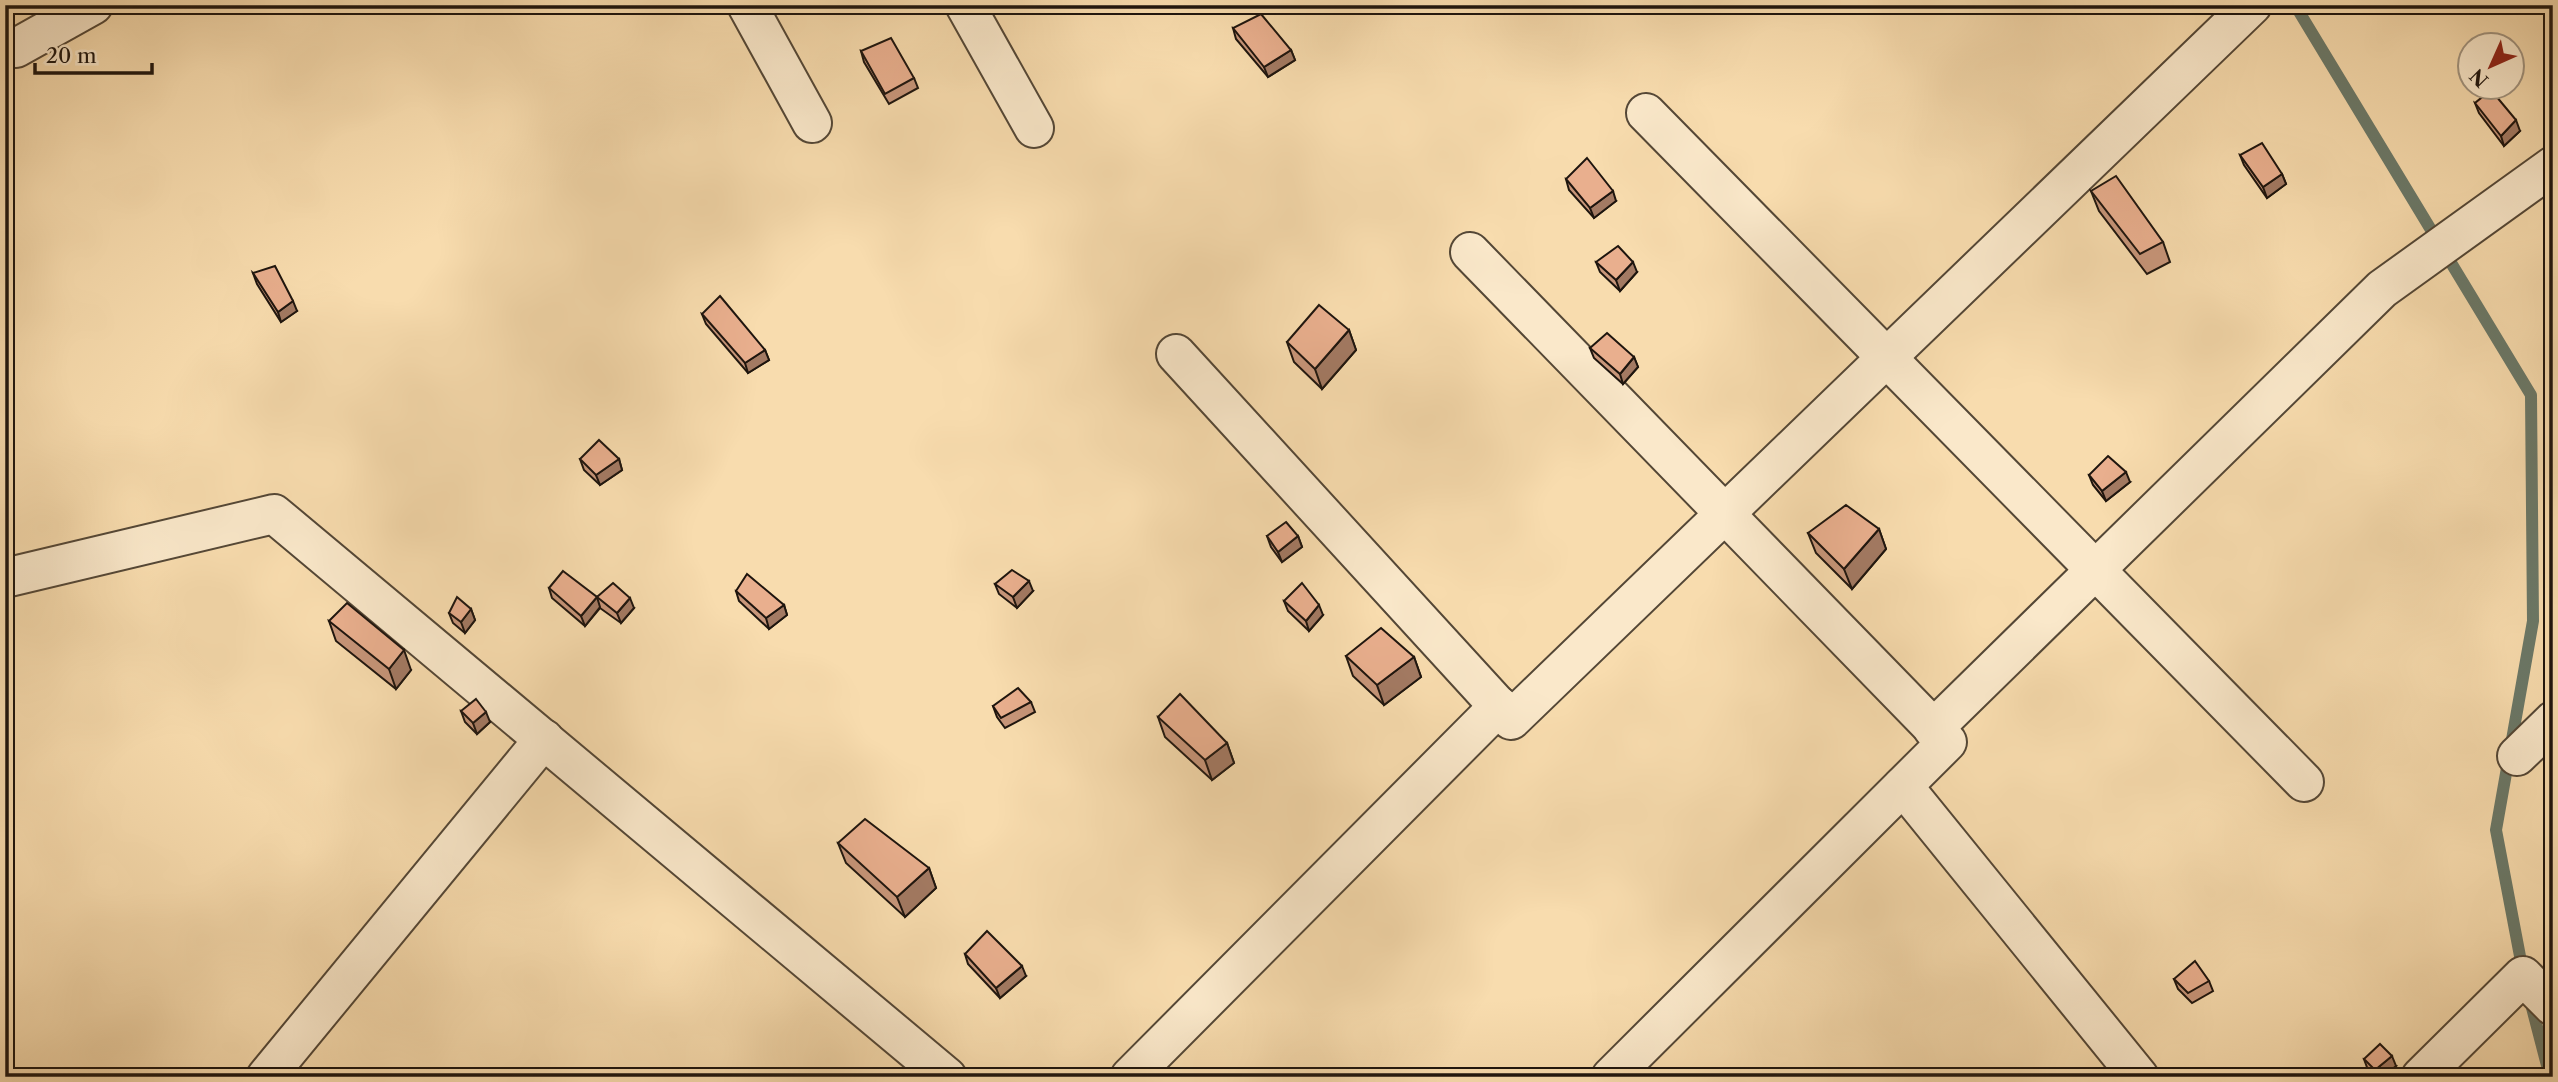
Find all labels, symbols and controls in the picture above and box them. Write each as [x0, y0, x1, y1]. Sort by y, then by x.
scale bar [35, 32, 152, 76]
north arrow [2456, 32, 2526, 102]
text: 20 m [46, 43, 97, 68]
text: N [2465, 64, 2493, 92]

